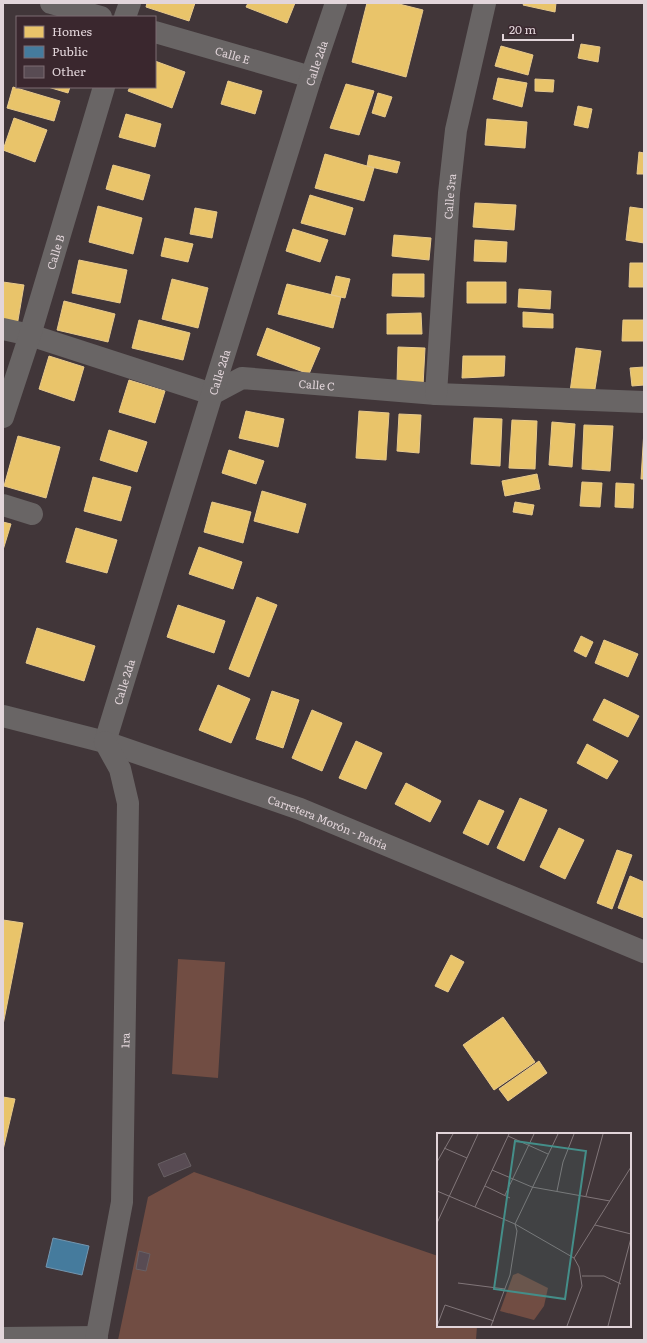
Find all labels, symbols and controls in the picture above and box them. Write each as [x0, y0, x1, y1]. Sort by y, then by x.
legend [16, 16, 156, 88]
scale bar [503, 16, 573, 42]
text: 20 m [509, 20, 536, 38]
text: Homes [52, 22, 92, 40]
street label: Calle 2da [301, 38, 331, 88]
text: Public [52, 42, 88, 60]
street label: Calle E [213, 42, 252, 67]
text: Other [52, 62, 86, 80]
street label: Calle 3ra [439, 173, 459, 220]
street label: Calle B [42, 232, 68, 271]
street label: Calle 2da [204, 347, 233, 397]
street label: Calle C [298, 375, 336, 394]
street label: Calle 2da [109, 657, 138, 707]
street label: Carretera Morón - Patria [266, 791, 390, 853]
street label: 1ra [116, 1032, 133, 1048]
inset map [437, 1133, 631, 1327]

